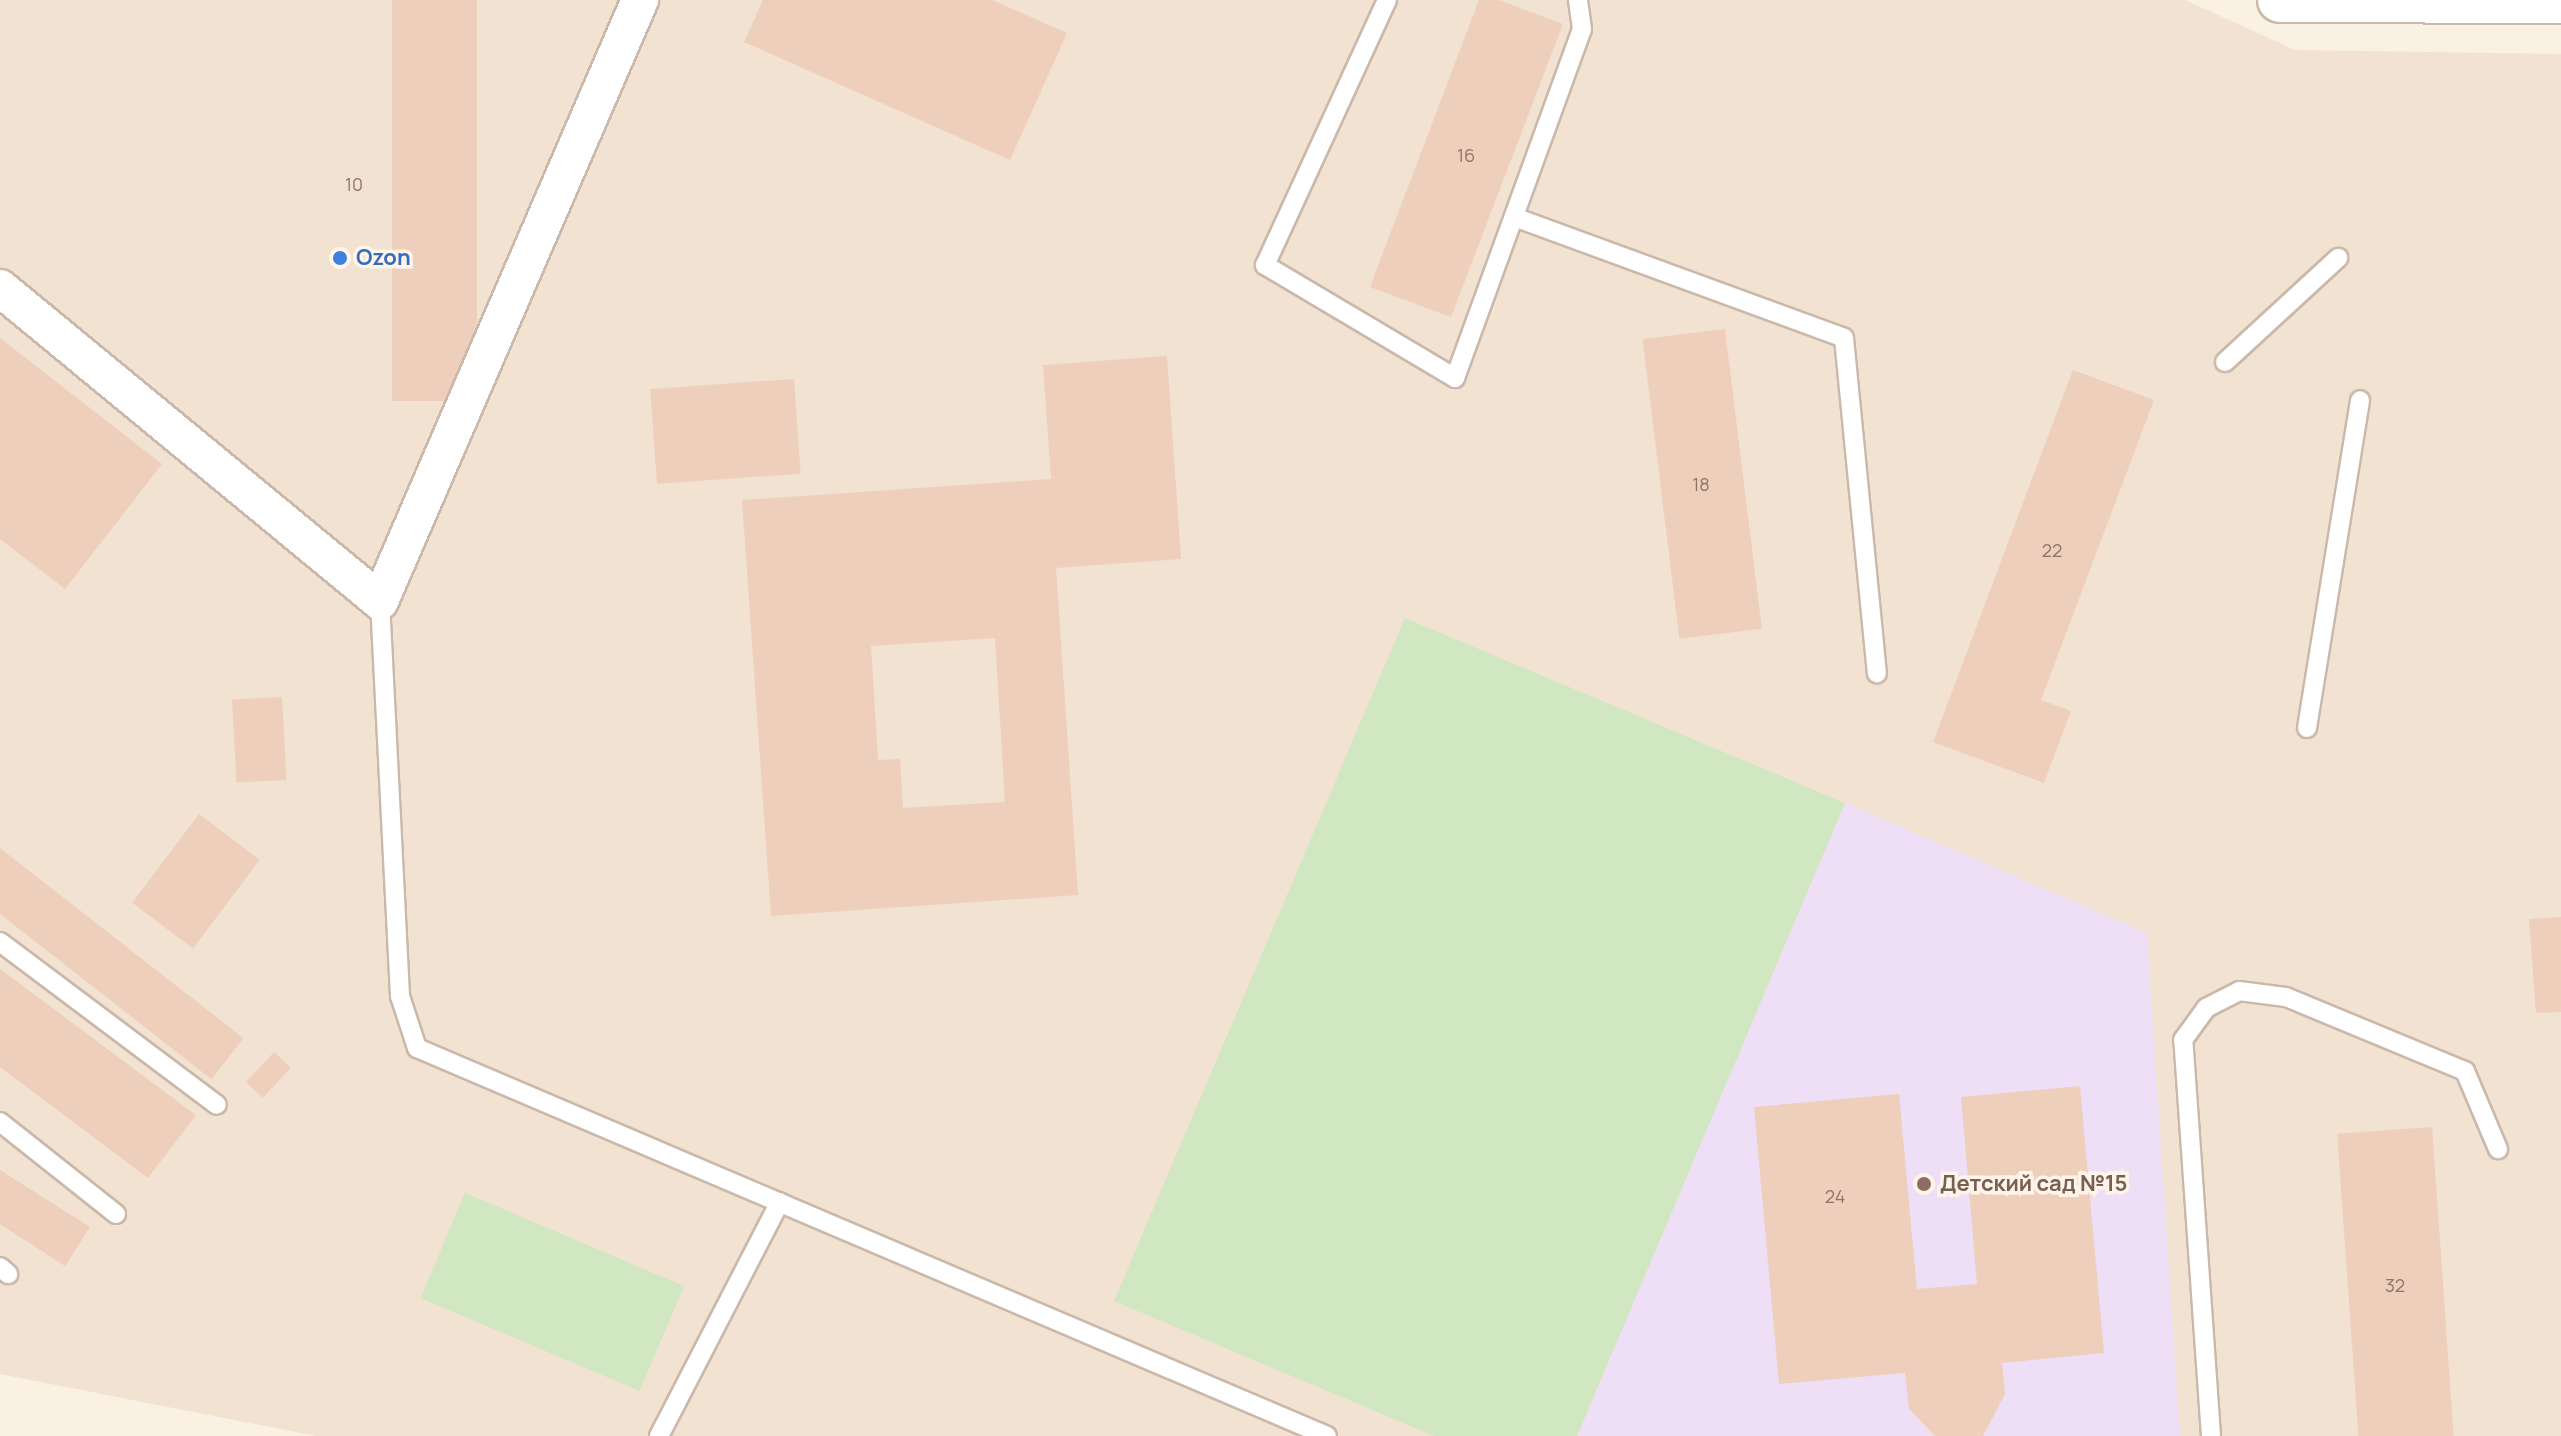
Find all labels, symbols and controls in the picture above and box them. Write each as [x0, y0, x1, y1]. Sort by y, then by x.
house number: 16 [1457, 144, 1475, 166]
house number: 10 [345, 173, 363, 195]
place label: Ozon [356, 245, 411, 271]
marker: Ozon [331, 249, 349, 267]
house number: 18 [1692, 473, 1710, 495]
house number: 22 [2042, 539, 2062, 561]
place label: Детский сад №15 [1940, 1171, 2127, 1197]
marker: Детский сад №15 [1915, 1175, 1933, 1193]
house number: 24 [1825, 1185, 1845, 1207]
house number: 32 [2385, 1274, 2405, 1296]

